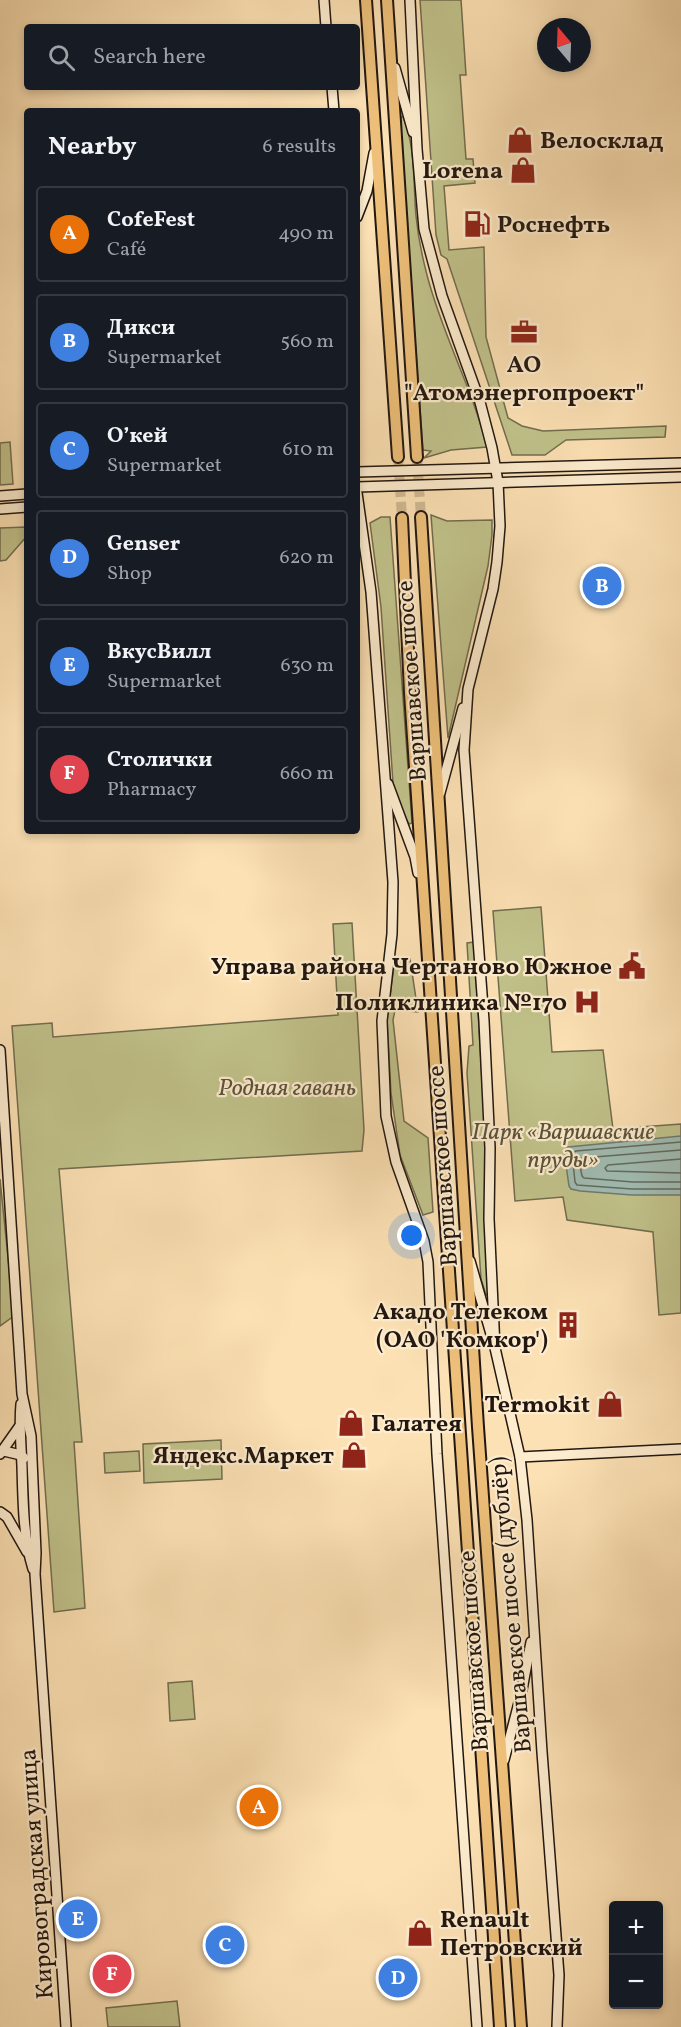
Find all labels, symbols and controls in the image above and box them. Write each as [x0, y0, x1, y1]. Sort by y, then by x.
north arrow [537, 18, 591, 72]
search box [24, 24, 360, 90]
icon: search [45, 41, 78, 74]
text: Search here [93, 42, 206, 73]
shop icon: Велосклад [505, 125, 535, 155]
place label: Велосклад [540, 125, 664, 159]
text: Nearby [48, 129, 137, 165]
text: 6 results [263, 133, 336, 161]
place label: Lorena [422, 155, 503, 189]
shop icon: Lorena [508, 155, 538, 185]
text: CofeFest [107, 205, 195, 236]
fuel station icon: Роснефть [462, 209, 492, 239]
place label: Роснефть [497, 209, 610, 243]
text: A [62, 220, 77, 248]
text: 490 m [278, 220, 334, 248]
text: Café [107, 236, 146, 264]
text: Дикси [107, 313, 175, 344]
office icon: АО "Атомэнергопроект" [509, 317, 539, 347]
text: B [63, 328, 76, 356]
text: 560 m [281, 328, 334, 356]
text: Supermarket [107, 344, 222, 372]
place label: АО "Атомэнергопроект" [404, 349, 644, 411]
text: О’кей [107, 421, 168, 452]
text: C [63, 436, 76, 464]
text: 610 m [282, 436, 334, 464]
text: Supermarket [107, 452, 222, 480]
text: Genser [107, 529, 180, 560]
text: D [62, 544, 77, 572]
text: 620 m [280, 544, 334, 572]
text: Shop [107, 560, 152, 588]
pin: B [582, 564, 622, 608]
street label: Варшавское шоссе [389, 579, 437, 783]
text: ВкусВилл [107, 637, 211, 668]
text: E [63, 652, 76, 680]
text: 630 m [281, 652, 334, 680]
text: Supermarket [107, 668, 222, 696]
text: Столички [107, 745, 212, 776]
text: F [64, 760, 75, 788]
text: 660 m [280, 760, 334, 788]
text: Pharmacy [107, 776, 196, 804]
place label: Управа района Чертаново Южное [211, 951, 612, 985]
public building icon: Управа района Чертаново Южное [617, 951, 647, 981]
place label: Поликлиника №170 [335, 987, 567, 1021]
hospital icon: Поликлиника №170 [572, 987, 602, 1017]
street label: Варшавское шоссе [420, 1064, 468, 1268]
park label: Родная гавань [218, 1072, 356, 1106]
park label: Парк «Варшавские пруды» [472, 1116, 654, 1178]
your location [397, 1221, 426, 1250]
place label: Акадо Телеком (ОАО 'Комкор') [373, 1296, 548, 1358]
building icon: Акадо Телеком (ОАО 'Комкор') [553, 1310, 583, 1340]
place label: Termokit [484, 1389, 590, 1423]
shop icon: Termokit [595, 1389, 625, 1419]
shop icon: Галатея [336, 1408, 366, 1438]
place label: Галатея [371, 1408, 462, 1442]
place label: Яндекс.Маркет [153, 1440, 334, 1474]
shop icon: Яндекс.Маркет [339, 1440, 369, 1470]
street label: Варшавское шоссе (дублёр) [482, 1455, 542, 1755]
street label: Варшавское шоссе [451, 1549, 499, 1753]
street label: Кировоградская улица [12, 1747, 64, 2000]
pin: A [240, 1784, 278, 1830]
pin: E [58, 1896, 98, 1942]
map controls [609, 1901, 663, 2009]
button: + [609, 1901, 663, 1955]
place label: Renault Петровский [440, 1904, 583, 1966]
shop icon: Renault Петровский [405, 1918, 435, 1948]
pin: C [206, 1922, 244, 1968]
pin: F [92, 1952, 132, 1996]
button: − [609, 1955, 663, 2009]
pin: D [378, 1956, 418, 2000]

